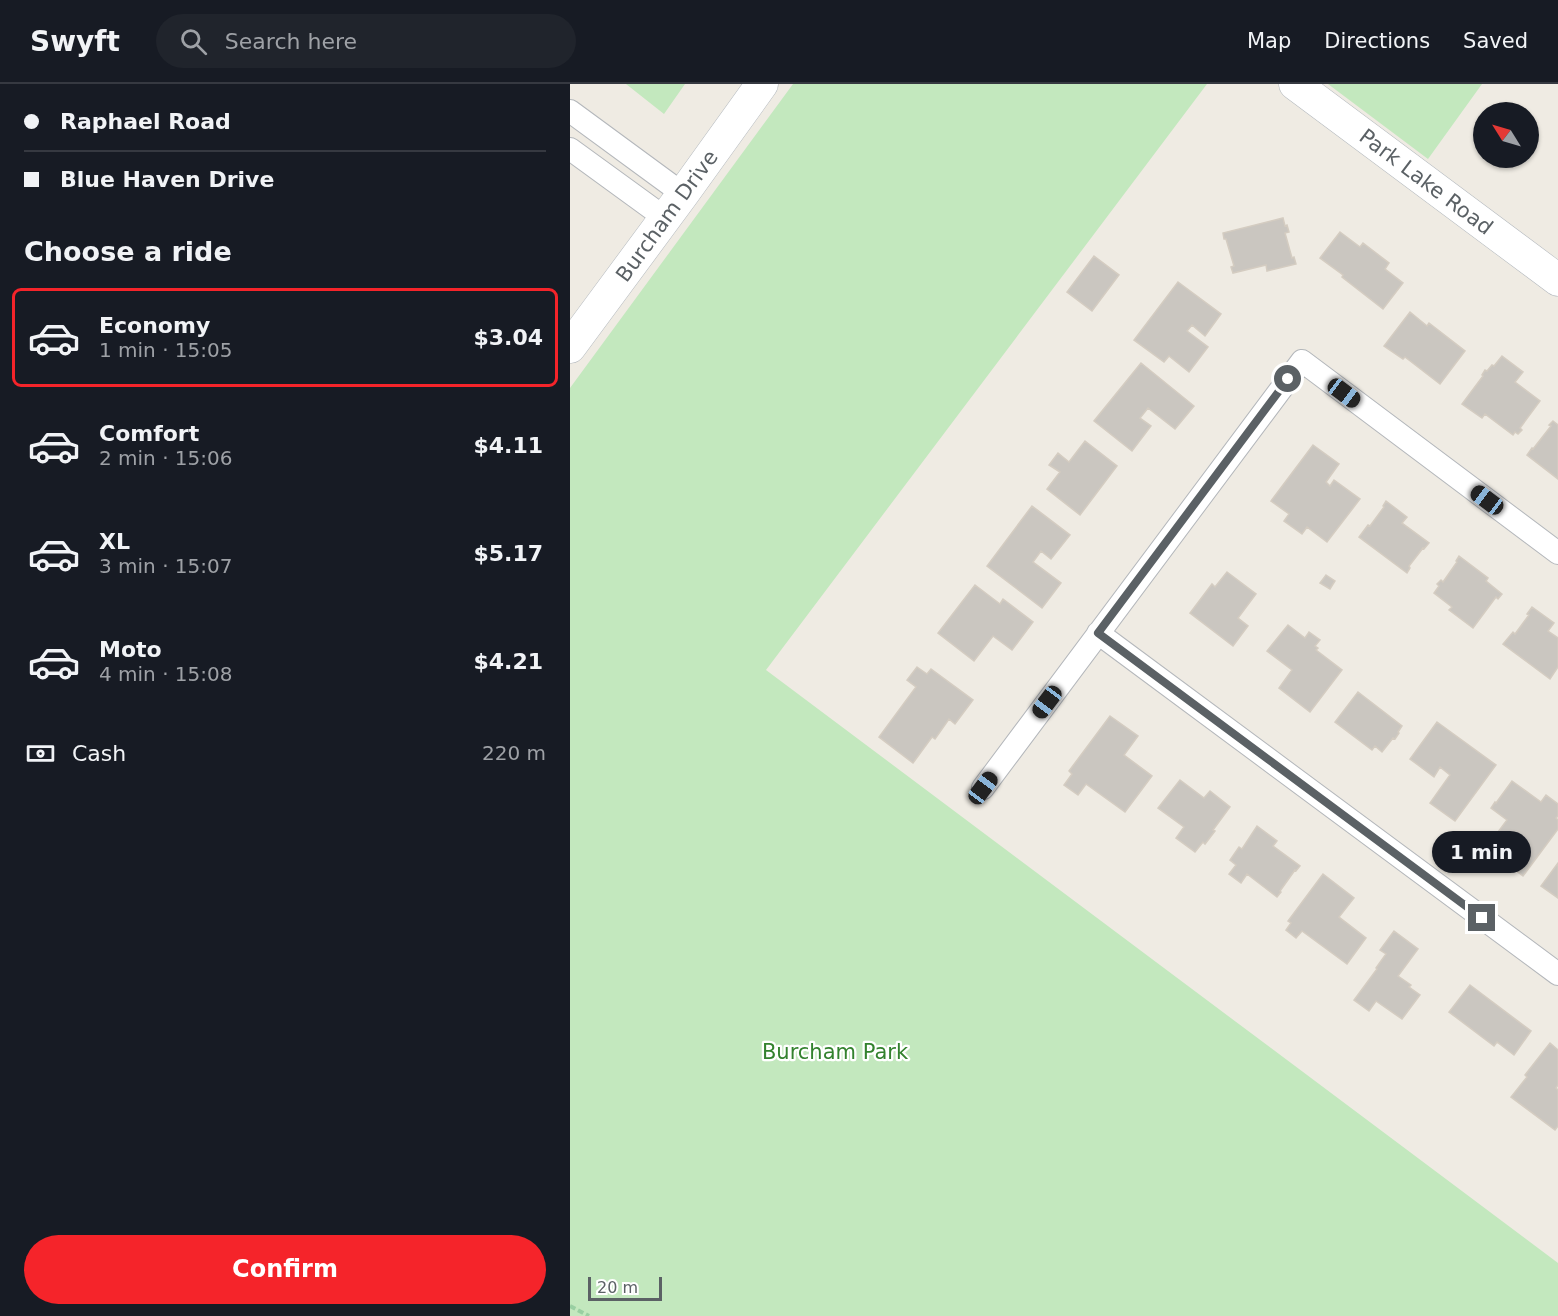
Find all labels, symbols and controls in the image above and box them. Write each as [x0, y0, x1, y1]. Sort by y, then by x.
search box [156, 14, 576, 68]
text: Swyft [30, 25, 120, 58]
icon: search [177, 25, 210, 58]
text: Search here [225, 29, 357, 54]
text: Map [1247, 29, 1291, 53]
text: Directions [1324, 29, 1430, 53]
text: Saved [1463, 29, 1528, 53]
north arrow [1473, 102, 1539, 168]
map controls [1473, 102, 1539, 168]
text: Raphael Road [60, 109, 231, 134]
street label: Park Lake Road [1355, 124, 1497, 240]
street label: Burcham Drive [611, 146, 723, 286]
text: Blue Haven Drive [60, 167, 274, 192]
text: Choose a ride [24, 236, 232, 267]
icon: car [27, 311, 81, 365]
text: Economy [99, 313, 210, 338]
text: $3.04 [473, 325, 543, 350]
text: 1 min · 15:05 [99, 338, 233, 362]
route start [1274, 365, 1301, 392]
car [1324, 375, 1364, 411]
icon: car [27, 419, 81, 473]
text: Comfort [99, 421, 199, 446]
text: $4.11 [473, 433, 543, 458]
text: 2 min · 15:06 [99, 446, 233, 470]
car [1467, 482, 1507, 518]
icon: car [27, 527, 81, 581]
text: XL [99, 529, 130, 554]
text: $5.17 [473, 541, 543, 566]
text: 3 min · 15:07 [99, 554, 233, 578]
icon: car [27, 635, 81, 689]
text: Moto [99, 637, 162, 662]
text: $4.21 [473, 649, 543, 674]
text: 4 min · 15:08 [99, 662, 233, 686]
car [1029, 682, 1065, 722]
icon: cash [24, 737, 57, 770]
text: Cash [72, 741, 126, 766]
text: 220 m [482, 741, 546, 765]
car [965, 768, 1001, 808]
callout: 1 min [1432, 831, 1532, 873]
text: 1 min [1450, 840, 1513, 864]
route end [1468, 904, 1495, 931]
park label: Burcham Park [762, 1040, 909, 1064]
button: Confirm [24, 1235, 546, 1304]
scale bar [588, 1274, 662, 1302]
text: 20 m [597, 1278, 638, 1297]

